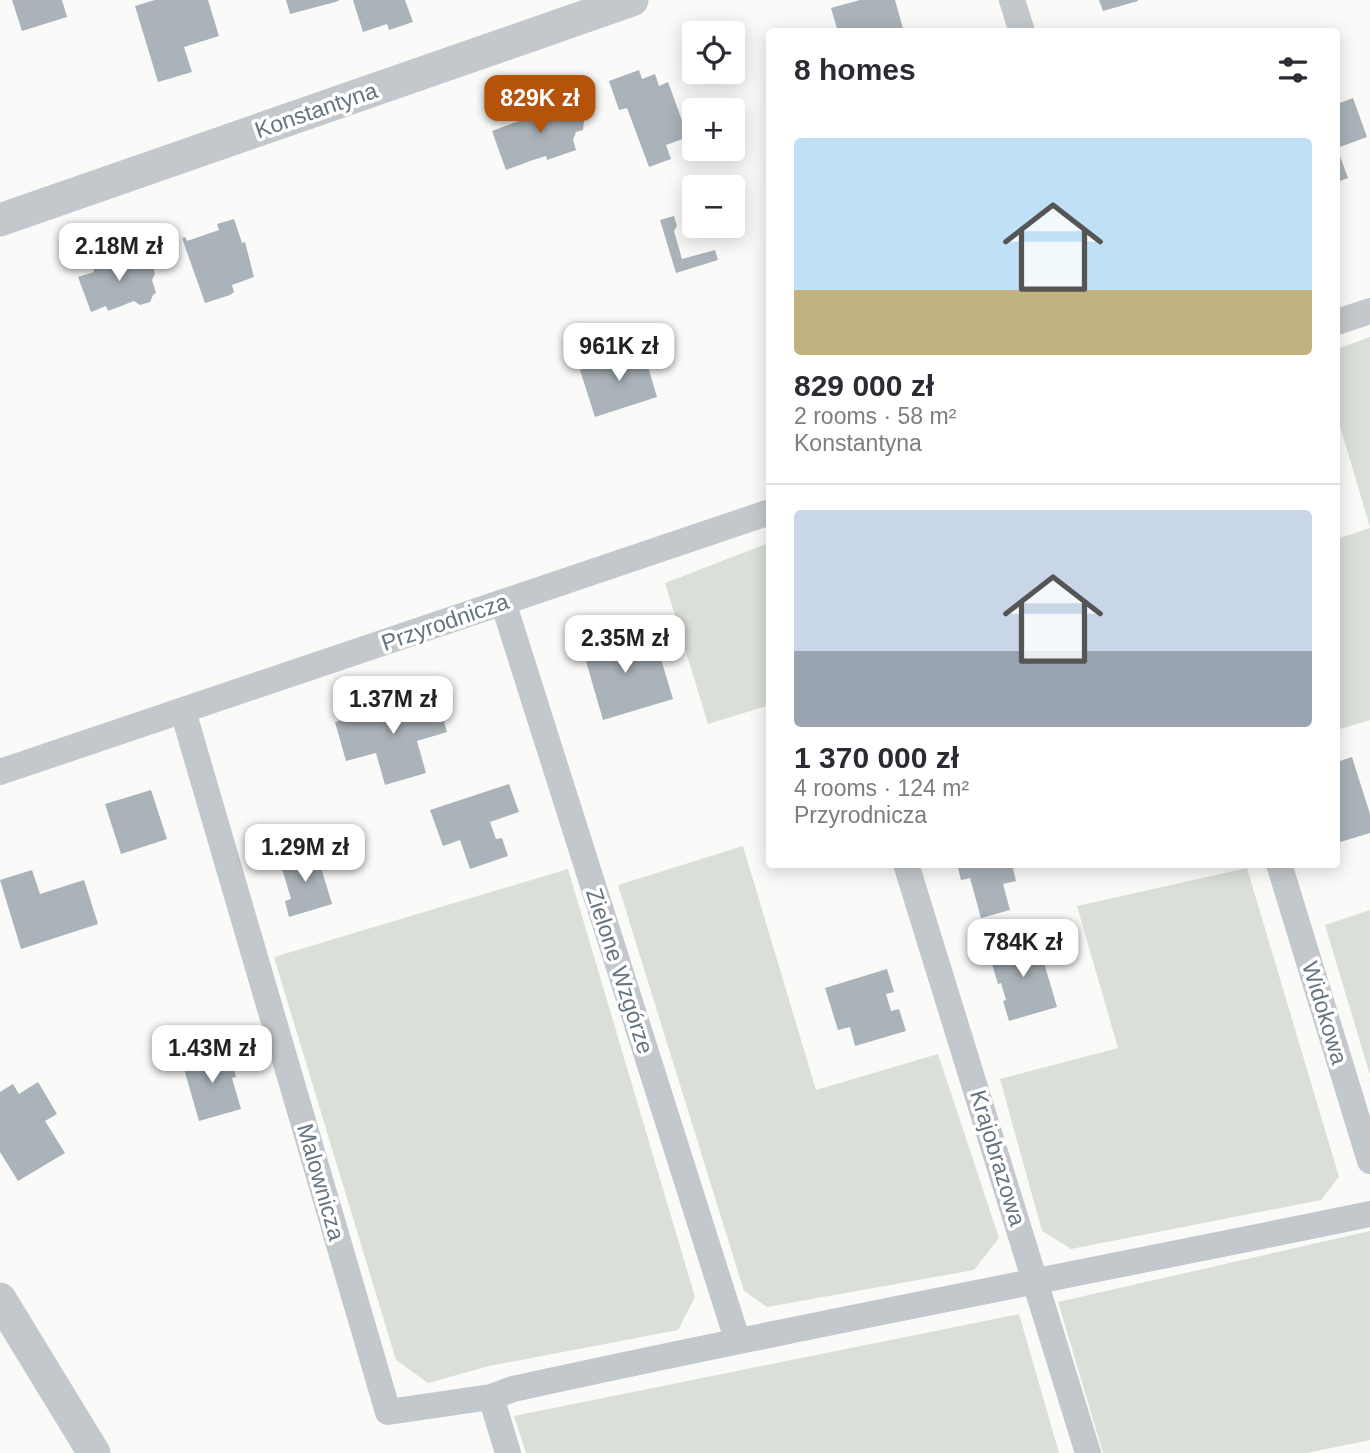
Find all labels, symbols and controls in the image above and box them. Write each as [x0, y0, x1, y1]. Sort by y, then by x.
map controls [682, 21, 745, 238]
button: locate [682, 21, 745, 84]
icon: filters [1274, 51, 1312, 89]
text: 8 homes [794, 53, 916, 86]
pin: 829K zł [475, 76, 605, 135]
street label: Konstantyna [251, 77, 381, 143]
text: 829K zł [500, 85, 580, 111]
button: + [682, 98, 745, 161]
button: − [682, 175, 745, 238]
icon: home [990, 184, 1116, 310]
pin: 2.18M zł [47, 224, 191, 283]
text: 2.18M zł [75, 233, 163, 259]
pin: 961K zł [554, 324, 684, 383]
text: 961K zł [579, 333, 659, 359]
text: 829 000 zł [794, 369, 934, 402]
text: 2 rooms · 58 m² [794, 403, 956, 429]
text: Konstantyna [794, 430, 922, 456]
icon: home [990, 556, 1116, 682]
street label: Przyrodnicza [378, 588, 512, 656]
pin: 2.35M zł [553, 616, 697, 675]
text: 2.35M zł [581, 625, 669, 651]
pin: 1.37M zł [321, 676, 465, 736]
text: 1.37M zł [349, 686, 437, 712]
text: 1 370 000 zł [794, 741, 959, 774]
text: 4 rooms · 124 m² [794, 775, 969, 801]
text: Przyrodnicza [794, 802, 927, 828]
pin: 1.29M zł [233, 824, 377, 884]
text: 1.29M zł [261, 834, 349, 860]
street label: Zielone Wzgórze [581, 885, 659, 1057]
pin: 784K zł [958, 920, 1088, 979]
text: 784K zł [983, 929, 1063, 955]
street label: Widokowa [1297, 958, 1353, 1068]
pin: 1.43M zł [140, 1026, 284, 1085]
text: 1.43M zł [168, 1035, 256, 1061]
street label: Krajobrazowa [965, 1087, 1031, 1229]
street label: Malownicza [292, 1121, 350, 1244]

